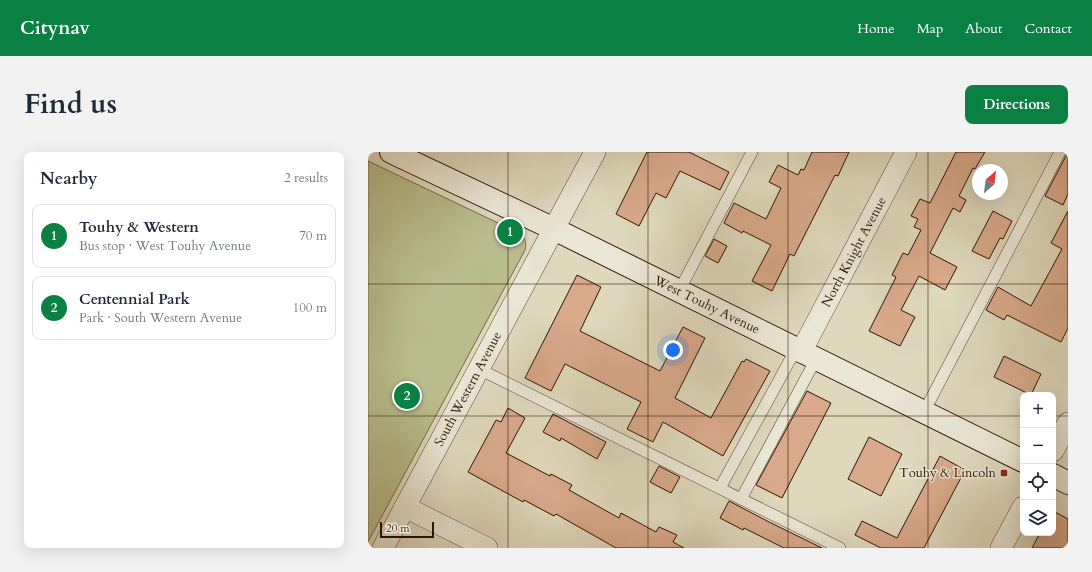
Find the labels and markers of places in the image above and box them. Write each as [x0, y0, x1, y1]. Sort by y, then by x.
pin: 1 [497, 217, 523, 247]
pin: 2 [394, 381, 420, 411]
place label: Touhy & Lincoln [899, 464, 997, 482]
marker: Touhy & Lincoln [999, 468, 1009, 478]

